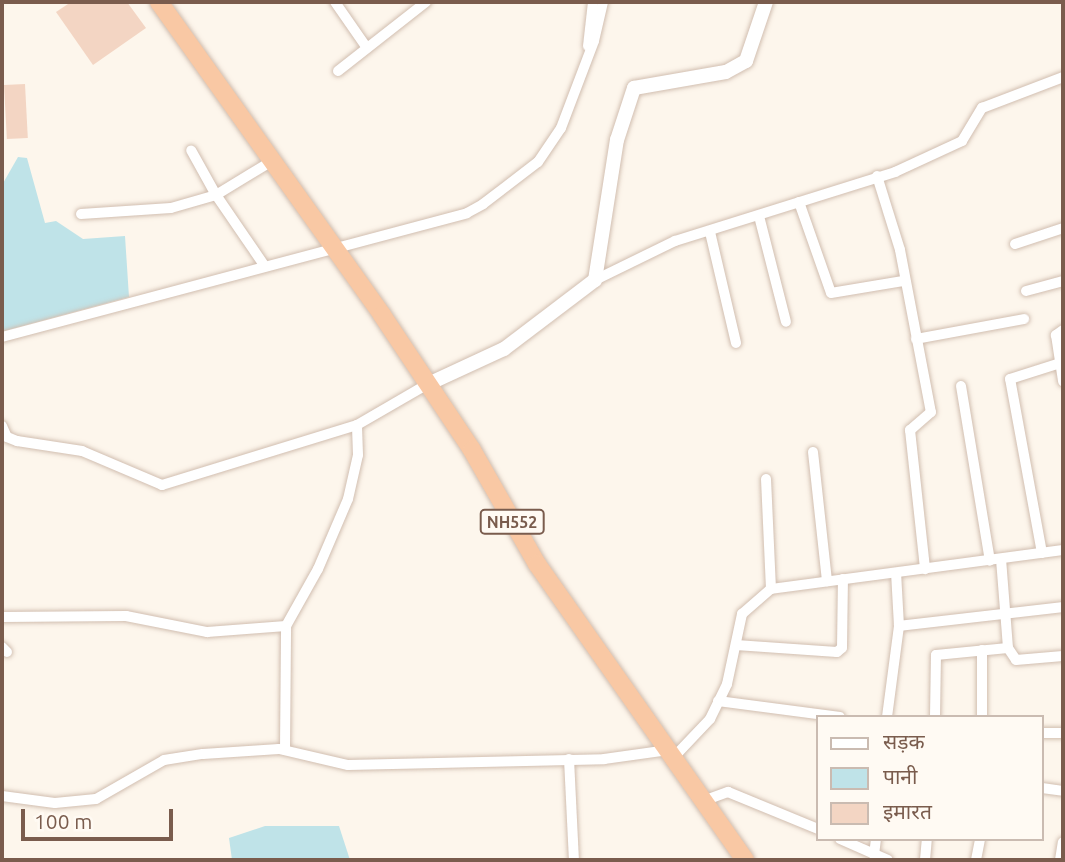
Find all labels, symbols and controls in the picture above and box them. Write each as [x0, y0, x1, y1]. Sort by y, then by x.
road number: NH552 [479, 509, 545, 534]
legend [816, 715, 1044, 841]
text: सड़क [883, 729, 925, 753]
text: पानी [883, 764, 917, 788]
scale bar [24, 796, 177, 840]
text: इमारत [883, 799, 932, 823]
text: 100 m [34, 809, 92, 833]

